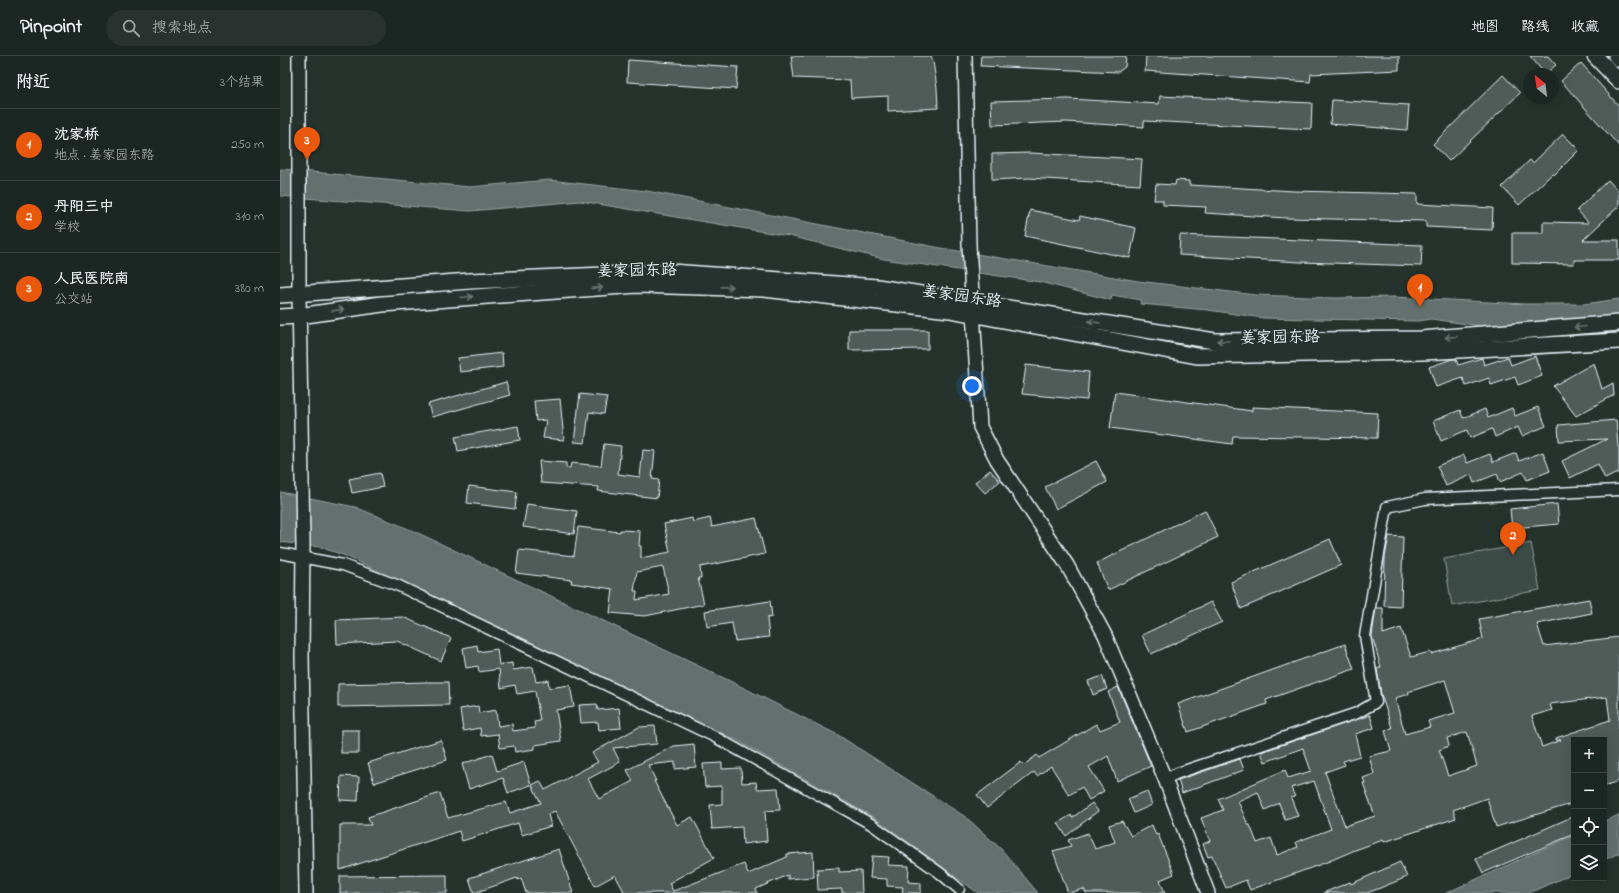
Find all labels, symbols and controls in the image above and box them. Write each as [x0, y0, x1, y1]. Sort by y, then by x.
search box [106, 10, 386, 46]
text: Pinpoint [20, 14, 82, 41]
icon: search [120, 17, 142, 39]
text: 搜索地点 [152, 17, 212, 39]
text: 地图 [1471, 17, 1499, 38]
text: 路线 [1521, 17, 1549, 38]
text: 收藏 [1571, 17, 1599, 38]
north arrow [1523, 68, 1559, 104]
text: 附近 [16, 70, 50, 95]
text: 3个结果 [220, 73, 264, 92]
text: 沈家桥 [54, 124, 99, 146]
pin: 3 [294, 127, 320, 160]
text: 1 [27, 135, 31, 154]
text: 250 m [231, 135, 264, 154]
text: 地点 · 姜家园东路 [54, 146, 154, 165]
text: 丹阳三中 [54, 196, 114, 218]
text: 2 [26, 207, 32, 226]
text: 310 m [236, 207, 264, 226]
text: 学校 [54, 218, 80, 237]
street label: 姜家园东路 [597, 258, 677, 284]
text: 人民医院南 [54, 268, 129, 290]
pin: 1 [1407, 274, 1433, 307]
text: 3 [26, 279, 32, 298]
text: 380 m [235, 279, 264, 298]
street label: 姜家园东路 [920, 280, 1003, 314]
one-way arrow [590, 284, 603, 291]
one-way arrow [720, 284, 733, 291]
text: 公交站 [54, 290, 93, 309]
one-way arrow [460, 293, 473, 300]
one-way arrow [331, 306, 344, 314]
one-way arrow [1088, 318, 1101, 326]
one-way arrow [1574, 323, 1587, 330]
street label: 姜家园东路 [1240, 325, 1320, 351]
one-way arrow [1445, 333, 1458, 341]
one-way arrow [1217, 337, 1230, 345]
your location [962, 376, 982, 396]
pin: 2 [1500, 522, 1526, 555]
map controls [1571, 737, 1607, 881]
button: + [1571, 737, 1607, 773]
button: − [1571, 773, 1607, 809]
button: locate [1571, 809, 1607, 845]
button: layers [1571, 845, 1607, 881]

